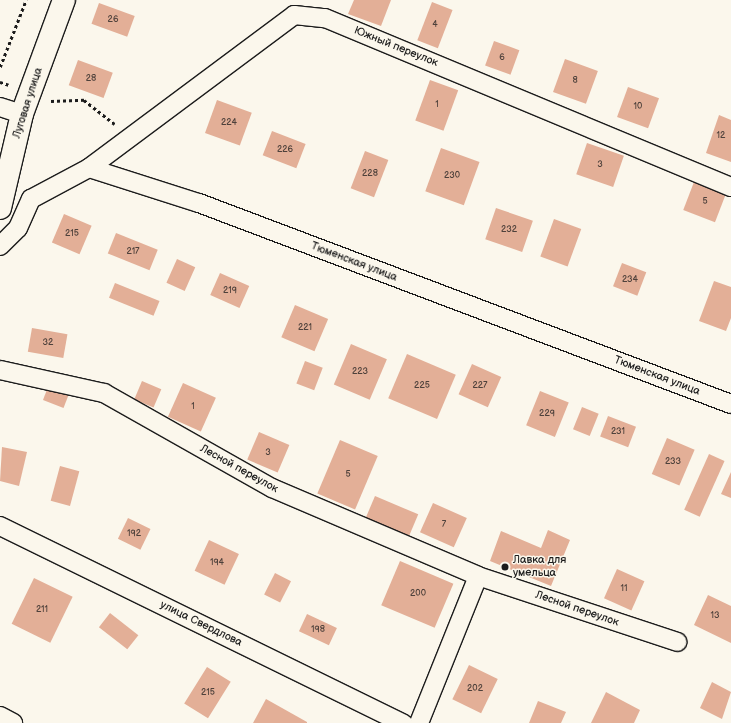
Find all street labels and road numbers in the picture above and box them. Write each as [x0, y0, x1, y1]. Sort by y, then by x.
street label: Южный переулок [352, 24, 440, 70]
street label: Луговая улица [10, 66, 46, 140]
street label: Тюменская улица [309, 239, 399, 285]
street label: Тюменская улица [612, 353, 702, 399]
street label: Лесной переулок [198, 442, 280, 496]
street label: Лесной переулок [533, 589, 621, 629]
street label: улица Свердлова [158, 598, 244, 650]

